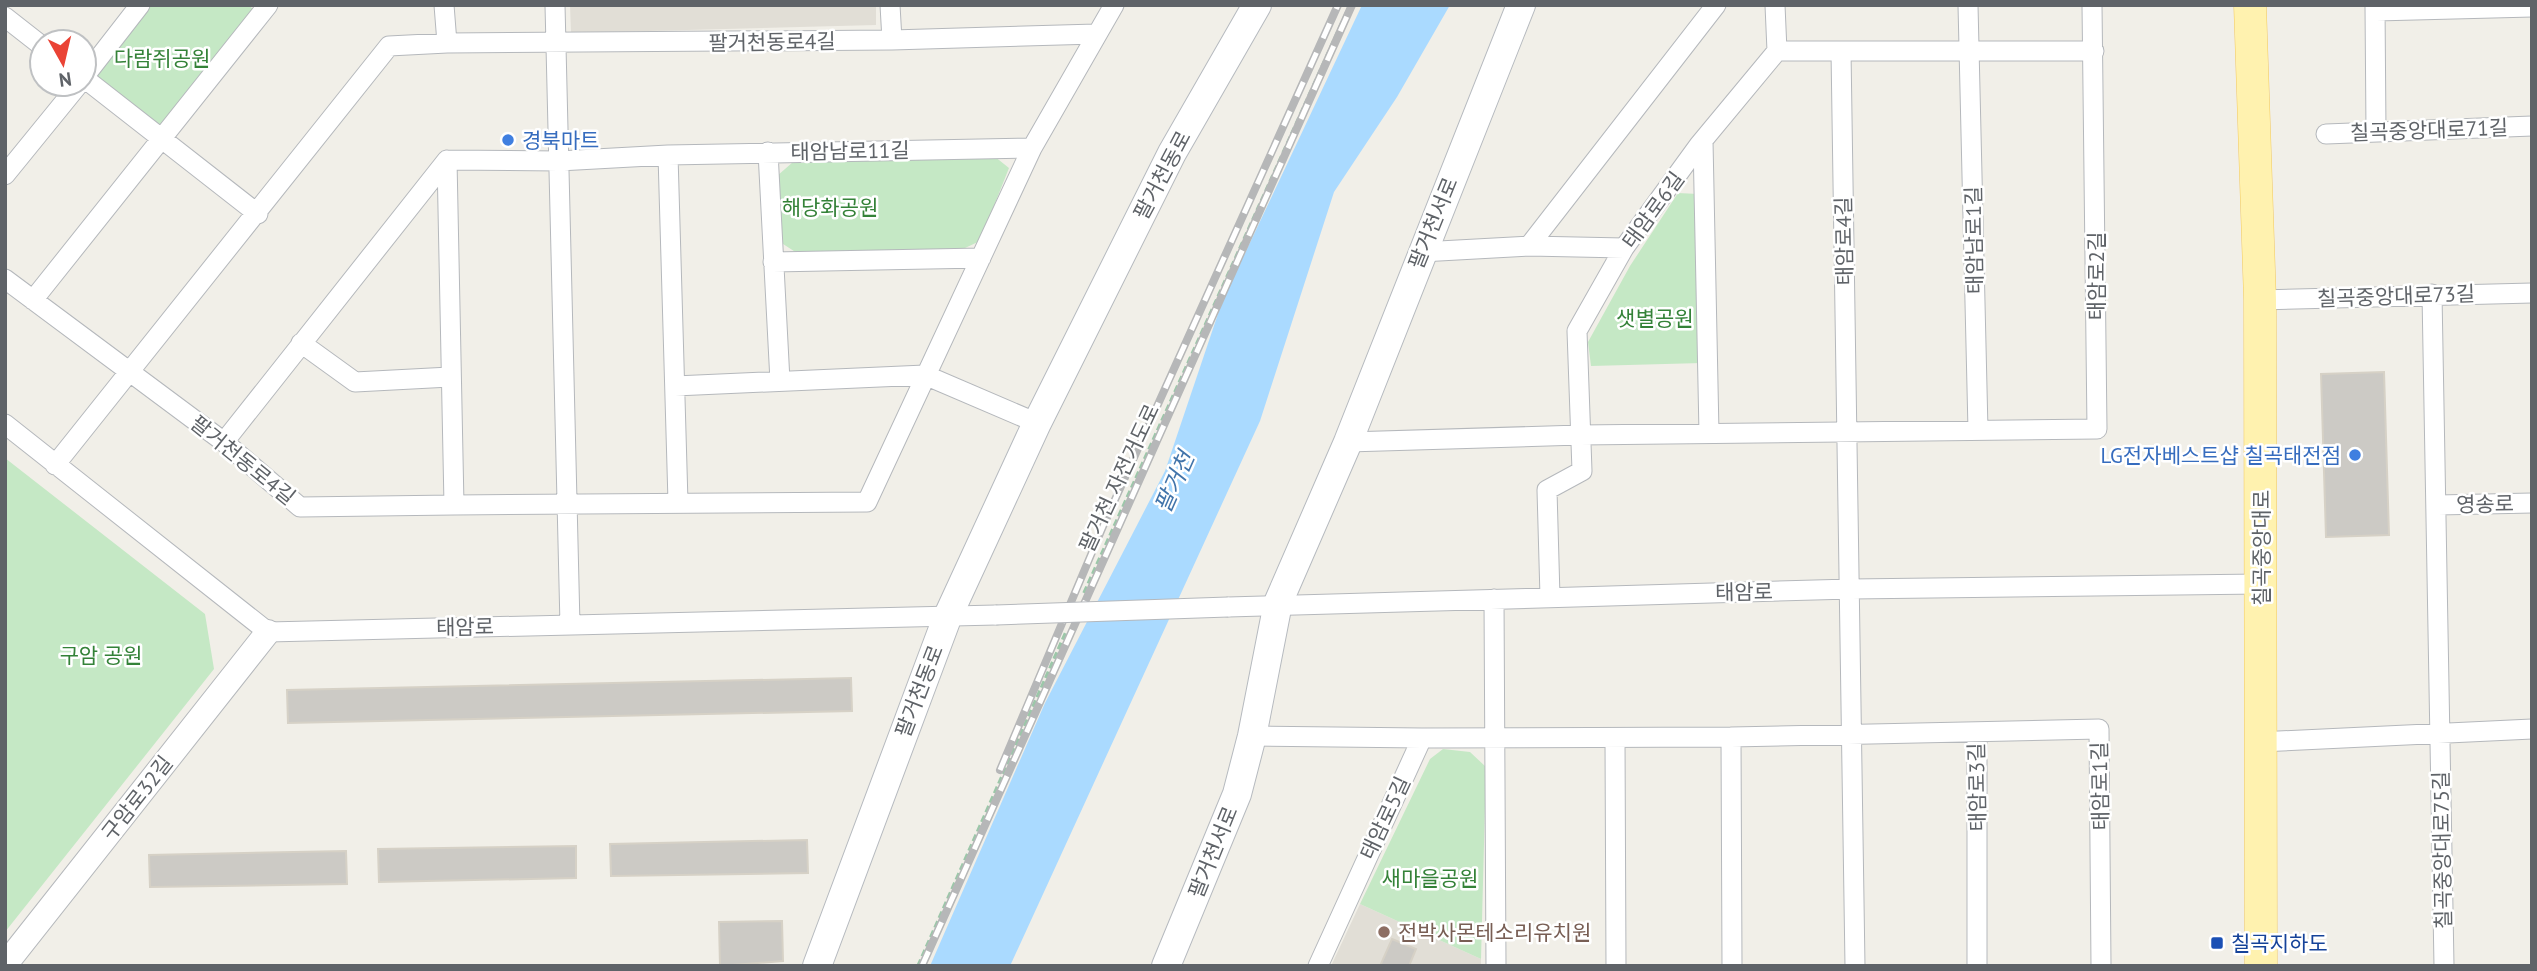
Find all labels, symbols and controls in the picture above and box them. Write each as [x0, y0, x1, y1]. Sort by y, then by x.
street label: 팔거천동로4길 [708, 27, 836, 57]
north arrow [28, 28, 98, 98]
park label: 다람쥐공원 [114, 45, 210, 72]
text: N [58, 67, 73, 93]
street label: 칠곡중앙대로71길 [2350, 114, 2508, 146]
street label: 팔거천동로 [1127, 126, 1197, 224]
place label: 경북마트 [522, 127, 599, 154]
marker: 경북마트 [500, 132, 516, 148]
street label: 태암남로11길 [790, 136, 910, 166]
street label: 태암로6길 [1616, 166, 1690, 254]
street label: 팔거천서로 [1402, 173, 1464, 273]
street label: 태암남로1길 [1960, 186, 1988, 294]
park label: 해당화공원 [782, 194, 878, 221]
street label: 태암로4길 [1830, 196, 1858, 286]
street label: 태암로2길 [2083, 232, 2110, 320]
street label: 칠곡중앙대로73길 [2317, 280, 2475, 312]
park label: 샛별공원 [1616, 305, 1694, 332]
street label: 팔거천 자전거도로 [1073, 400, 1165, 556]
street label: 팔거천동로4길 [185, 409, 301, 511]
place label: LG전자베스트샵 칠곡태전점 [2101, 442, 2341, 469]
water label: 팔거천 [1148, 445, 1201, 517]
marker: LG전자베스트샵 칠곡태전점 [2347, 447, 2363, 463]
street label: 칠곡중앙대로 [2248, 490, 2275, 606]
street label: 영송로 [2456, 490, 2514, 518]
street label: 태암로 [1715, 578, 1773, 606]
street label: 태암로 [436, 613, 494, 641]
street label: 팔거천동로 [889, 641, 949, 741]
park label: 구암 공원 [60, 642, 142, 669]
street label: 태암로1길 [2086, 741, 2114, 831]
street label: 태암로3길 [1963, 742, 1991, 832]
street label: 구암로32길 [96, 750, 178, 846]
street label: 칠곡중앙대로75길 [2427, 771, 2457, 929]
street label: 태암로5길 [1354, 772, 1416, 864]
street label: 팔거천서로 [1182, 802, 1244, 902]
park label: 새마을공원 [1382, 865, 1478, 892]
place label: 전박사몬테소리유치원 [1398, 919, 1591, 946]
marker: 전박사몬테소리유치원 [1376, 924, 1392, 940]
place label: 칠곡지하도 [2231, 930, 2328, 957]
marker: 칠곡지하도 [2209, 935, 2225, 951]

